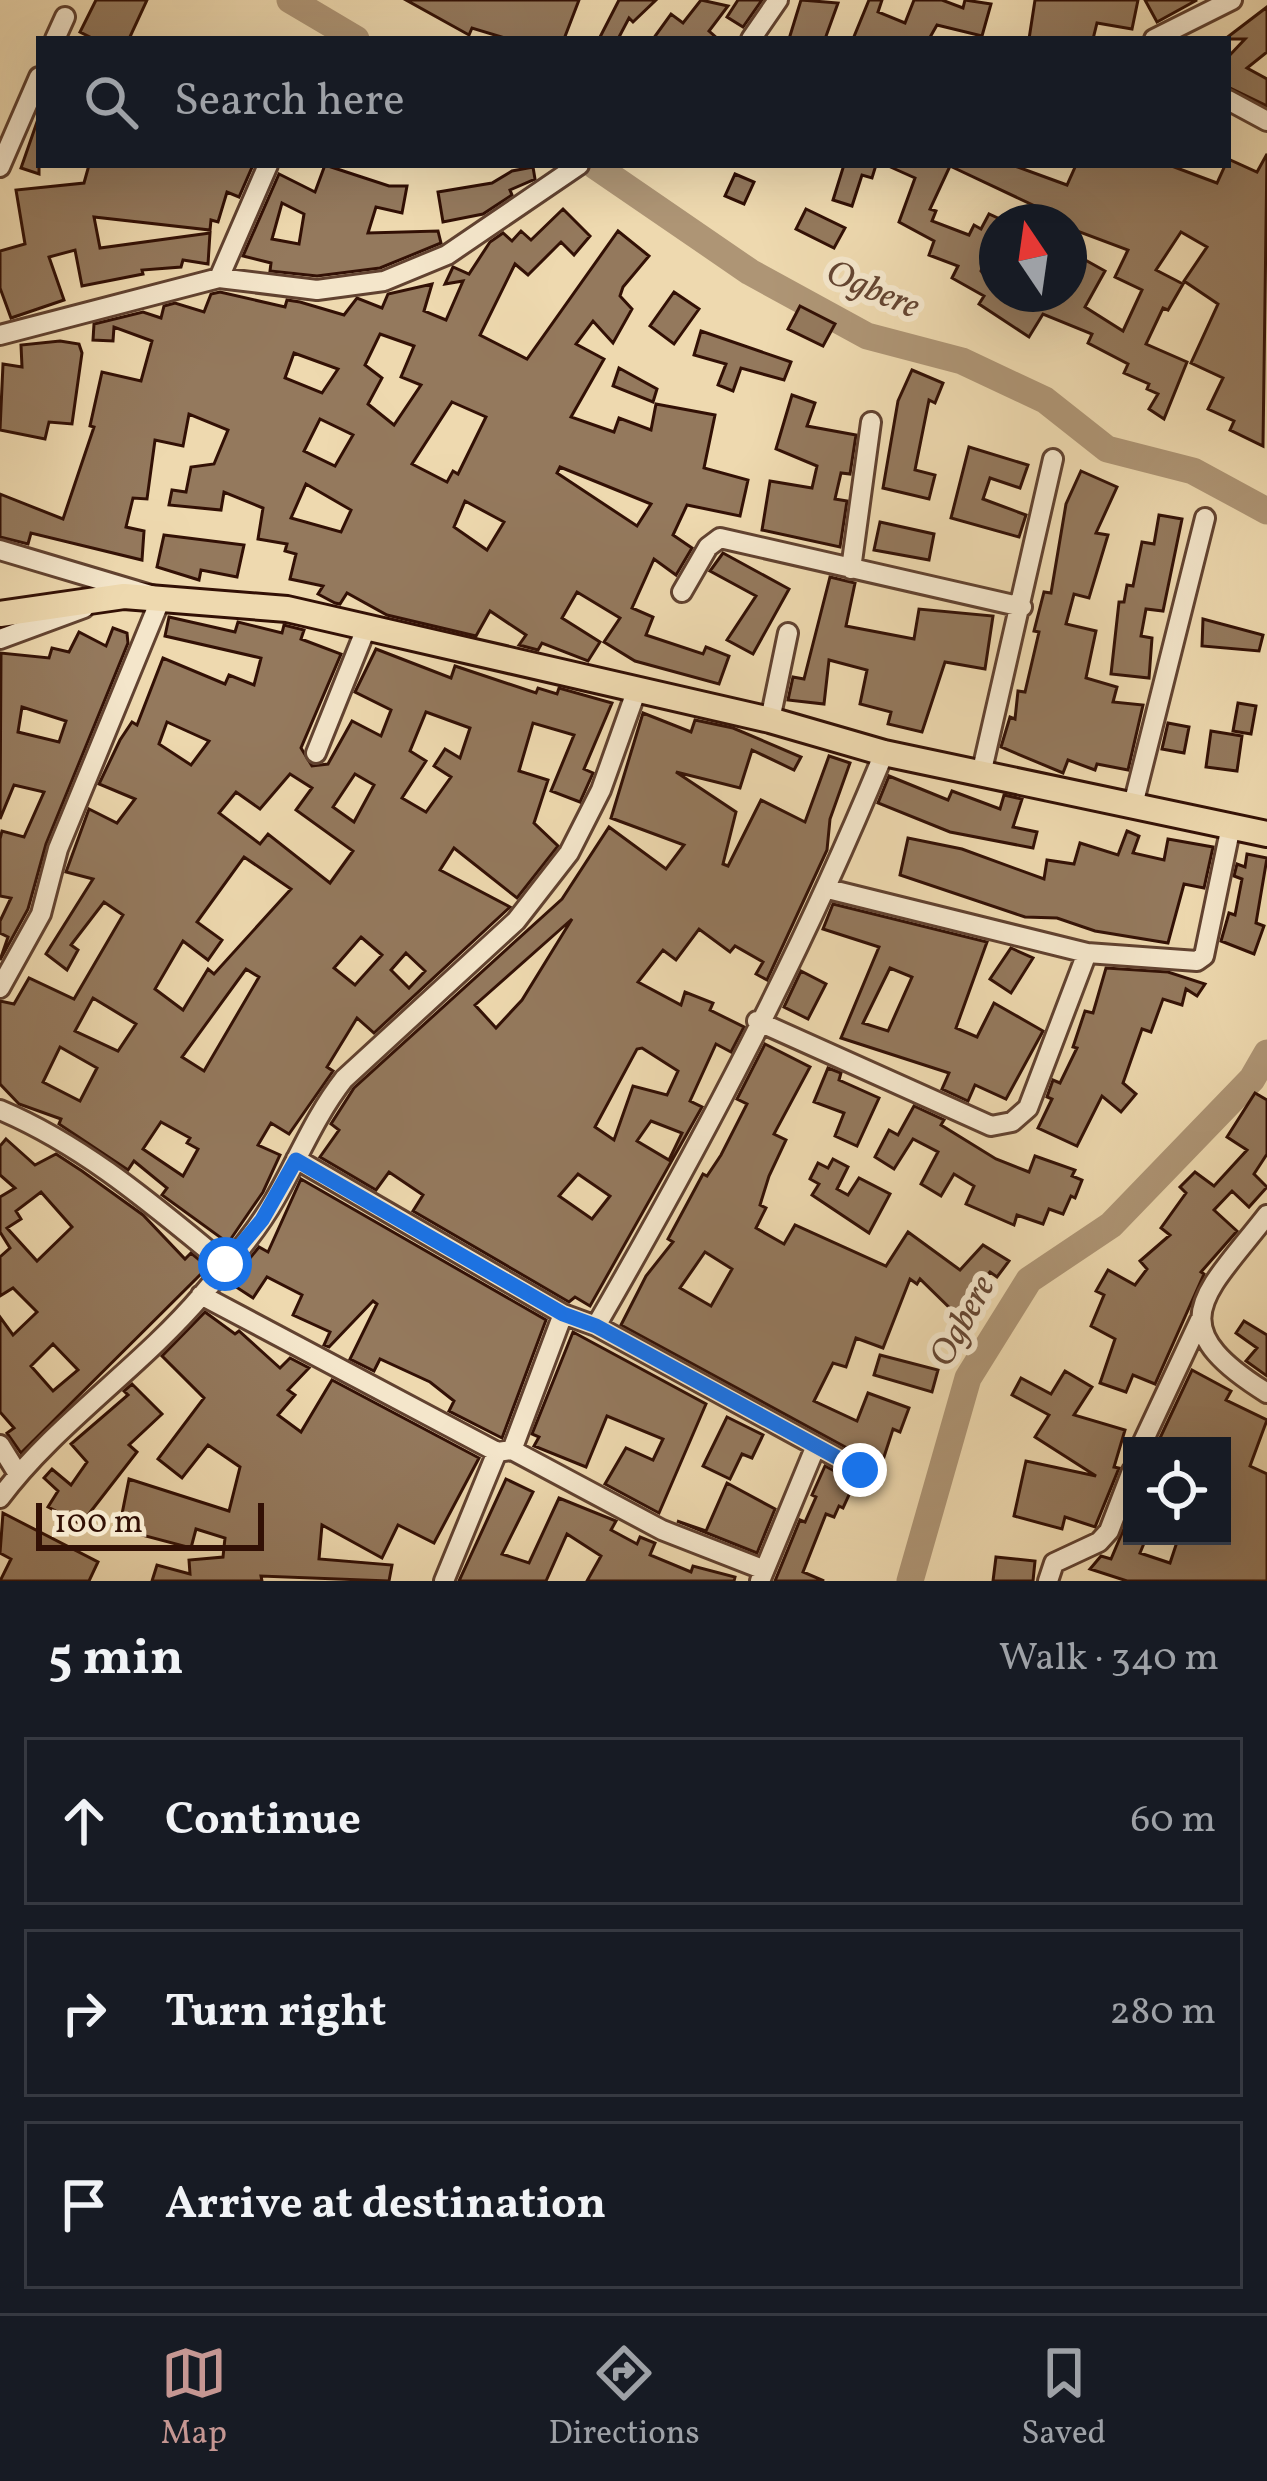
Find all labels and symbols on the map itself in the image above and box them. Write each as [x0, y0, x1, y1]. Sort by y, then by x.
north arrow [979, 204, 1087, 312]
water label: Ogbere [817, 249, 927, 333]
route start [198, 1237, 252, 1291]
water label: Ogbere [919, 1267, 1009, 1377]
route end [833, 1443, 887, 1497]
scale bar [36, 1497, 264, 1550]

